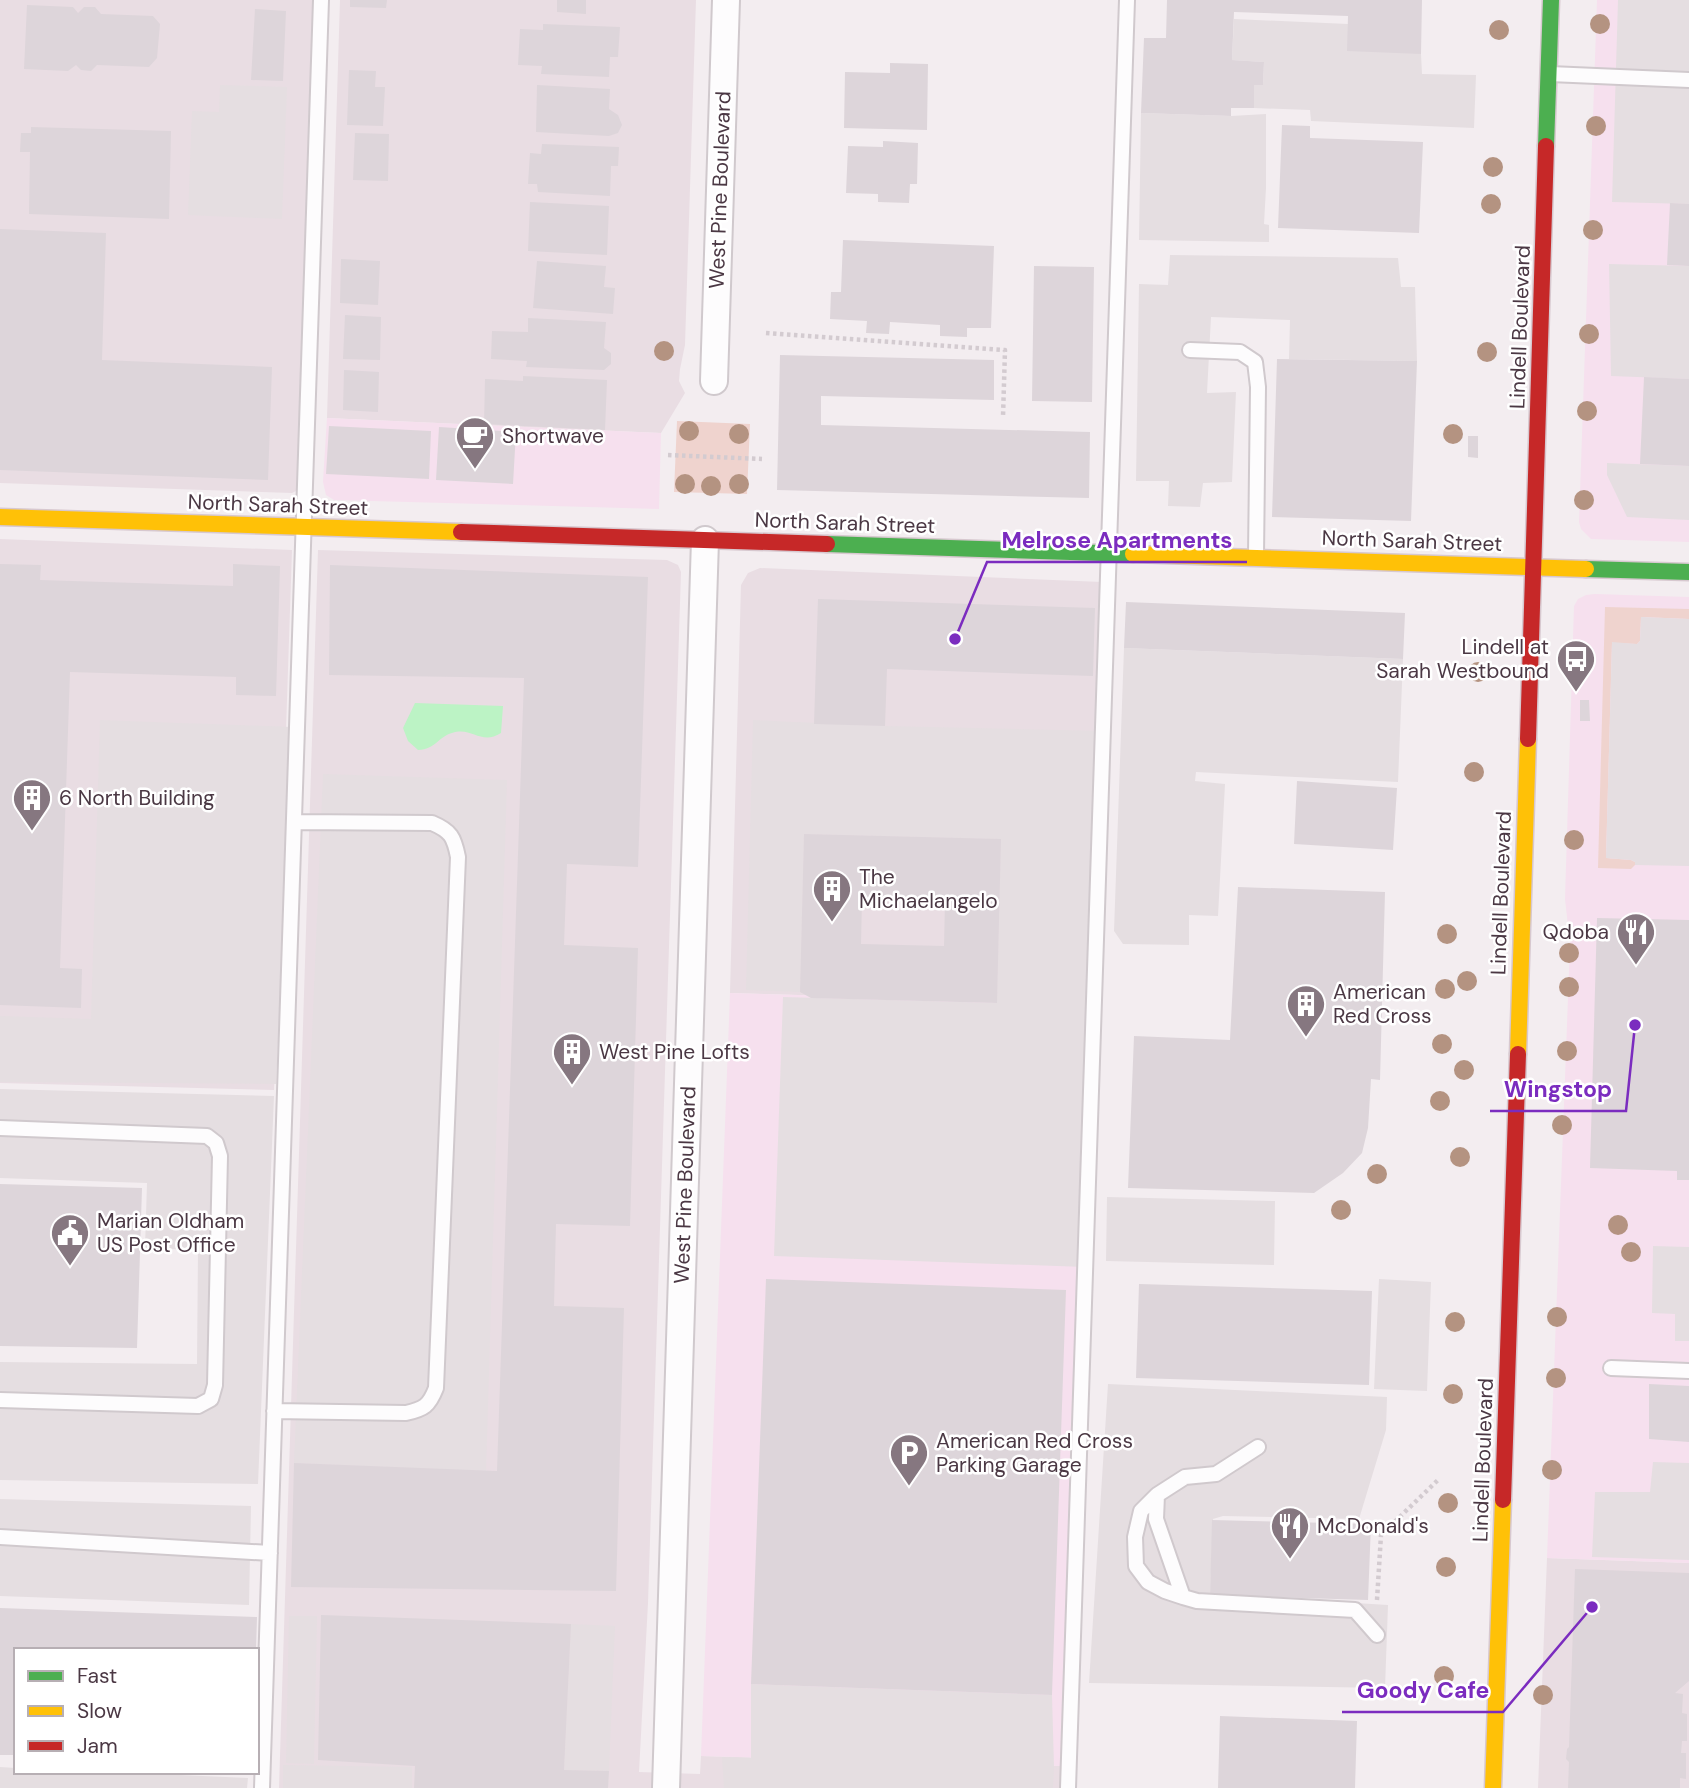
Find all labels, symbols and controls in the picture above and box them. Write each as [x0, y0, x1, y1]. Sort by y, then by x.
street label: West Pine Boulevard [703, 91, 737, 289]
street label: Lindell Boulevard [1503, 245, 1537, 409]
cafe icon: Shortwave [454, 415, 496, 470]
place label: Shortwave [502, 422, 604, 450]
street label: North Sarah Street [187, 488, 369, 522]
street label: North Sarah Street [754, 506, 936, 540]
callout: Melrose Apartments [987, 518, 1247, 562]
street label: North Sarah Street [1321, 524, 1503, 558]
text: Melrose Apartments [1001, 525, 1233, 555]
place label: Lindell at Sarah Westbound [1376, 633, 1549, 685]
bus stop icon: Lindell at Sarah Westbound [1555, 638, 1597, 693]
building icon: 6 North Building [11, 777, 53, 832]
place label: 6 North Building [59, 784, 215, 812]
street label: Lindell Boulevard [1484, 811, 1518, 975]
place label: The Michaelangelo [859, 863, 998, 915]
building icon: The Michaelangelo [811, 868, 853, 923]
restaurant icon: Qdoba [1615, 911, 1657, 966]
place label: Qdoba [1543, 918, 1609, 946]
place label: American Red Cross [1333, 978, 1432, 1030]
building icon: American Red Cross [1285, 983, 1327, 1038]
building icon: West Pine Lofts [551, 1031, 593, 1086]
place label: West Pine Lofts [599, 1038, 750, 1066]
callout: Wingstop [1490, 1067, 1626, 1111]
text: Wingstop [1504, 1074, 1612, 1104]
street label: West Pine Boulevard [668, 1086, 702, 1284]
place label: Marian Oldham US Post Office [97, 1207, 244, 1259]
public building icon: Marian Oldham US Post Office [49, 1212, 91, 1267]
street label: Lindell Boulevard [1466, 1378, 1500, 1542]
place label: American Red Cross Parking Garage [936, 1427, 1133, 1479]
parking icon: American Red Cross Parking Garage [888, 1432, 930, 1487]
restaurant icon: McDonald's [1269, 1505, 1311, 1560]
place label: McDonald's [1317, 1512, 1429, 1540]
legend [14, 1648, 259, 1774]
text: Fast [77, 1662, 117, 1690]
callout: Goody Cafe [1342, 1668, 1503, 1712]
text: Goody Cafe [1357, 1675, 1489, 1705]
text: Slow [77, 1697, 122, 1725]
text: Jam [77, 1732, 118, 1760]

